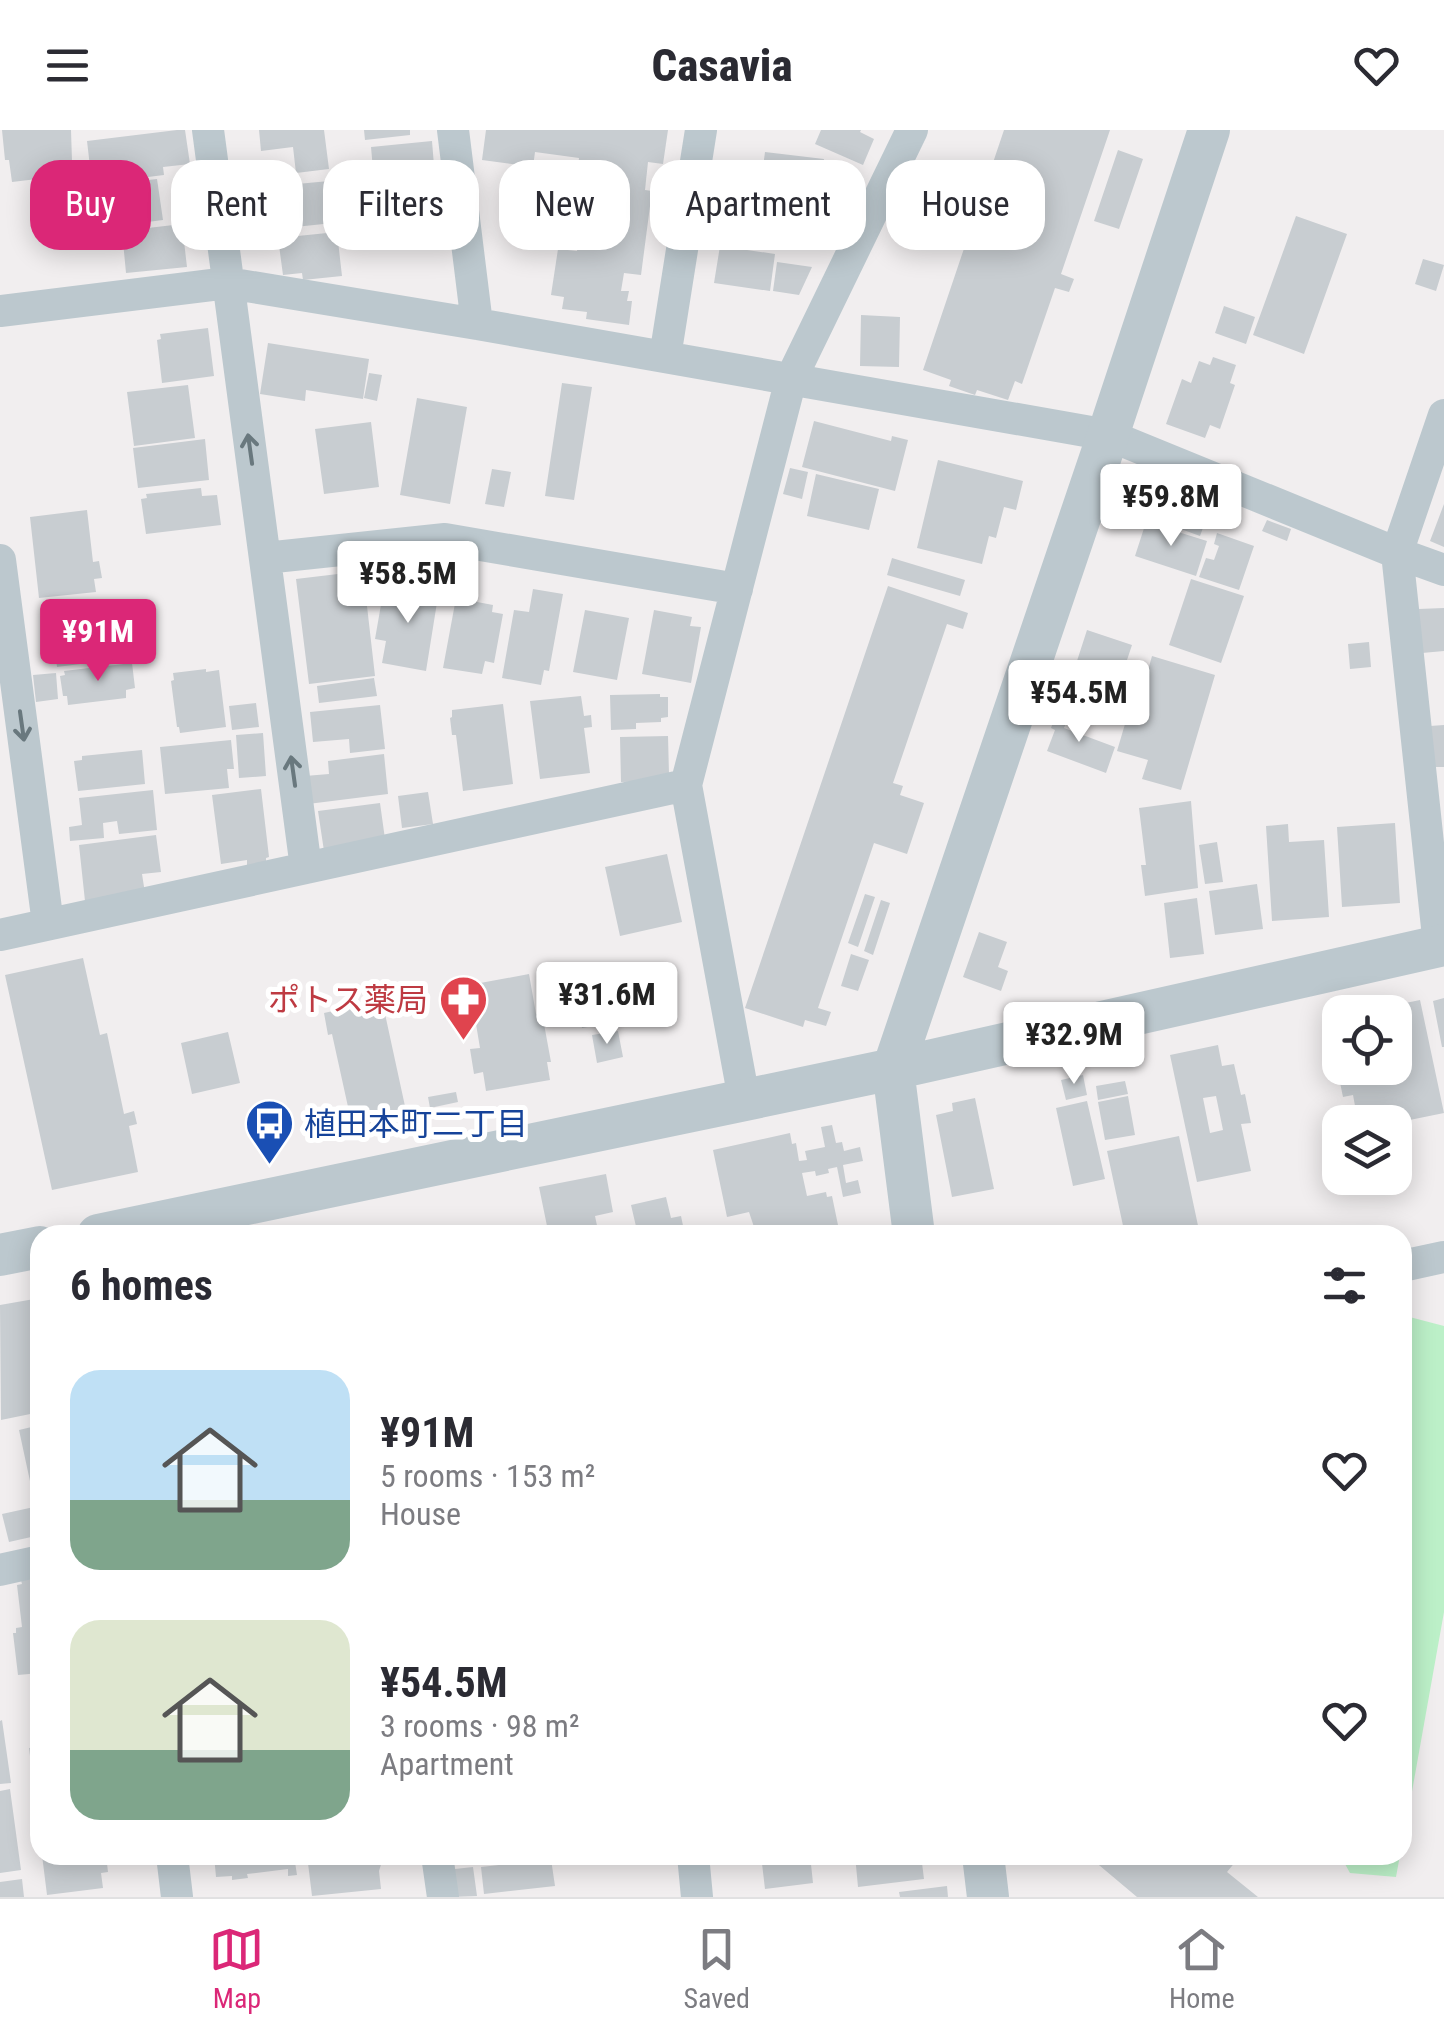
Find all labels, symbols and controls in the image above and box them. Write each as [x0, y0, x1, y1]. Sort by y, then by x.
icon: menu [40, 38, 95, 93]
icon: heart [1349, 38, 1404, 93]
text: Casavia [651, 39, 793, 92]
chip: Buy [30, 160, 151, 250]
chip: Rent [171, 160, 303, 250]
chip: Filters [323, 160, 479, 250]
chip: New [499, 160, 630, 250]
chip: Apartment [650, 160, 866, 250]
chip: House [886, 160, 1045, 250]
one-way arrow [241, 434, 259, 466]
pin: ¥59.8M [1090, 464, 1252, 549]
text: ¥59.8M [1122, 477, 1220, 515]
pin: ¥58.5M [327, 541, 489, 626]
text: ¥58.5M [359, 554, 457, 592]
pin: ¥91M [39, 599, 157, 684]
text: ¥91M [62, 612, 134, 650]
pin: ¥54.5M [998, 660, 1160, 745]
text: ¥54.5M [1030, 673, 1128, 711]
one-way arrow [13, 709, 32, 741]
one-way arrow [284, 756, 302, 788]
pin: ¥31.6M [526, 962, 688, 1047]
pharmacy icon: ポトス薬局 [437, 974, 489, 1042]
text: ¥31.6M [558, 975, 656, 1013]
place label: ポトス薬局 [268, 981, 428, 1019]
map controls [1322, 995, 1412, 1195]
button: locate [1322, 995, 1412, 1085]
pin: ¥32.9M [993, 1002, 1155, 1087]
text: ¥32.9M [1025, 1015, 1123, 1053]
bus stop icon: 植田本町二丁目 [243, 1098, 295, 1166]
place label: 植田本町二丁目 [304, 1105, 528, 1143]
button: layers [1322, 1105, 1412, 1195]
icon: filters [1317, 1258, 1372, 1313]
text: 6 homes [70, 1261, 213, 1310]
text: ¥91M [380, 1408, 474, 1457]
icon: home [150, 1410, 270, 1530]
icon: heart [1317, 1443, 1372, 1498]
text: 5 rooms · 153 m² [380, 1457, 595, 1495]
text: House [380, 1495, 461, 1533]
text: ¥54.5M [380, 1658, 508, 1707]
icon: home [150, 1660, 270, 1780]
icon: heart [1317, 1693, 1372, 1748]
text: 3 rooms · 98 m² [380, 1707, 579, 1745]
text: Apartment [380, 1745, 514, 1783]
tab: Map [209, 1922, 264, 2015]
tab: Saved [683, 1922, 750, 2015]
tab: Home [1169, 1922, 1235, 2015]

